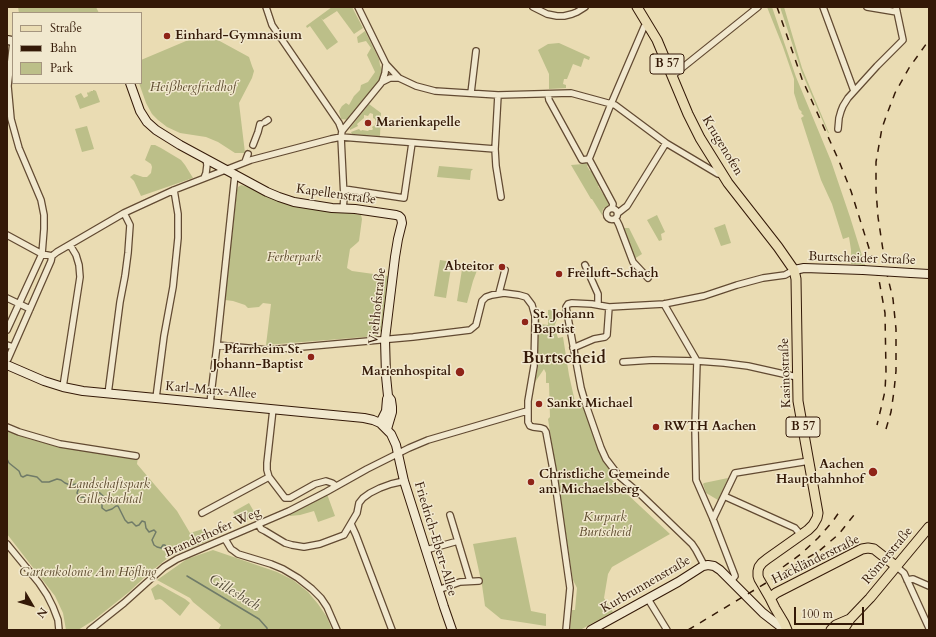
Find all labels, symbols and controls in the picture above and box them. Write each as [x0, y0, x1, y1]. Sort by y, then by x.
legend [12, 12, 142, 84]
text: Straße [50, 20, 82, 36]
place label: Einhard-Gymnasium [175, 28, 302, 44]
marker: Einhard-Gymnasium [162, 31, 172, 41]
text: Bahn [50, 40, 77, 56]
road number: B 57 [650, 54, 684, 74]
text: Park [50, 60, 73, 76]
park label: Heißbergfriedhof [150, 80, 236, 96]
street label: Krugenofen [698, 114, 746, 178]
place label: Marienkapelle [376, 115, 461, 131]
marker: Marienkapelle [363, 118, 373, 128]
street label: Kapellenstraße [295, 182, 377, 208]
street label: Burtscheider Straße [808, 249, 916, 269]
park label: Ferberpark [267, 250, 321, 266]
place label: Abteitor [444, 259, 494, 275]
marker: Abteitor [497, 262, 507, 272]
place label: Freiluft-Schach [567, 266, 659, 282]
street label: Viehhofstraße [366, 267, 390, 345]
marker: Freiluft-Schach [554, 269, 564, 279]
place label: St. Johann Baptist [533, 307, 595, 338]
marker: St. Johann Baptist [520, 317, 530, 327]
street label: Kasinostraße [777, 338, 795, 408]
place label: Pfarrheim St. Johann-Baptist [213, 342, 303, 373]
district label: Burtscheid [522, 349, 606, 369]
marker: Pfarrheim St. Johann-Baptist [306, 352, 316, 362]
place label: Marienhospital [362, 364, 451, 380]
marker: Marienhospital [454, 366, 466, 378]
street label: Karl-Marx-Allee [165, 379, 257, 403]
place label: Sankt Michael [547, 396, 633, 412]
marker: Sankt Michael [534, 399, 544, 409]
road number: B 57 [786, 417, 820, 437]
place label: RWTH Aachen [664, 419, 756, 435]
marker: RWTH Aachen [651, 422, 661, 432]
place label: Aachen Hauptbahnhof [776, 457, 864, 488]
marker: Aachen Hauptbahnhof [867, 466, 879, 478]
place label: Christliche Gemeinde am Michaelsberg [539, 467, 670, 498]
park label: Landschaftspark Gillesbachtal [68, 477, 150, 508]
marker: Christliche Gemeinde am Michaelsberg [526, 477, 536, 487]
street label: Friedrich-Ebert-Allee [410, 480, 460, 598]
street label: Branderhofer Weg [162, 505, 264, 561]
park label: Kurpark Burtscheid [579, 510, 631, 541]
street label: Römerstraße [859, 524, 917, 588]
street label: Hackländerstraße [770, 532, 862, 588]
street label: Kurbrunnenstraße [598, 553, 694, 617]
park label: Gartenkolonie Am Höfling [19, 565, 157, 581]
water label: Gillesbach [205, 571, 263, 615]
north arrow [12, 585, 52, 625]
scale bar [796, 599, 866, 625]
text: N [33, 604, 51, 621]
text: 100 m [801, 606, 833, 622]

